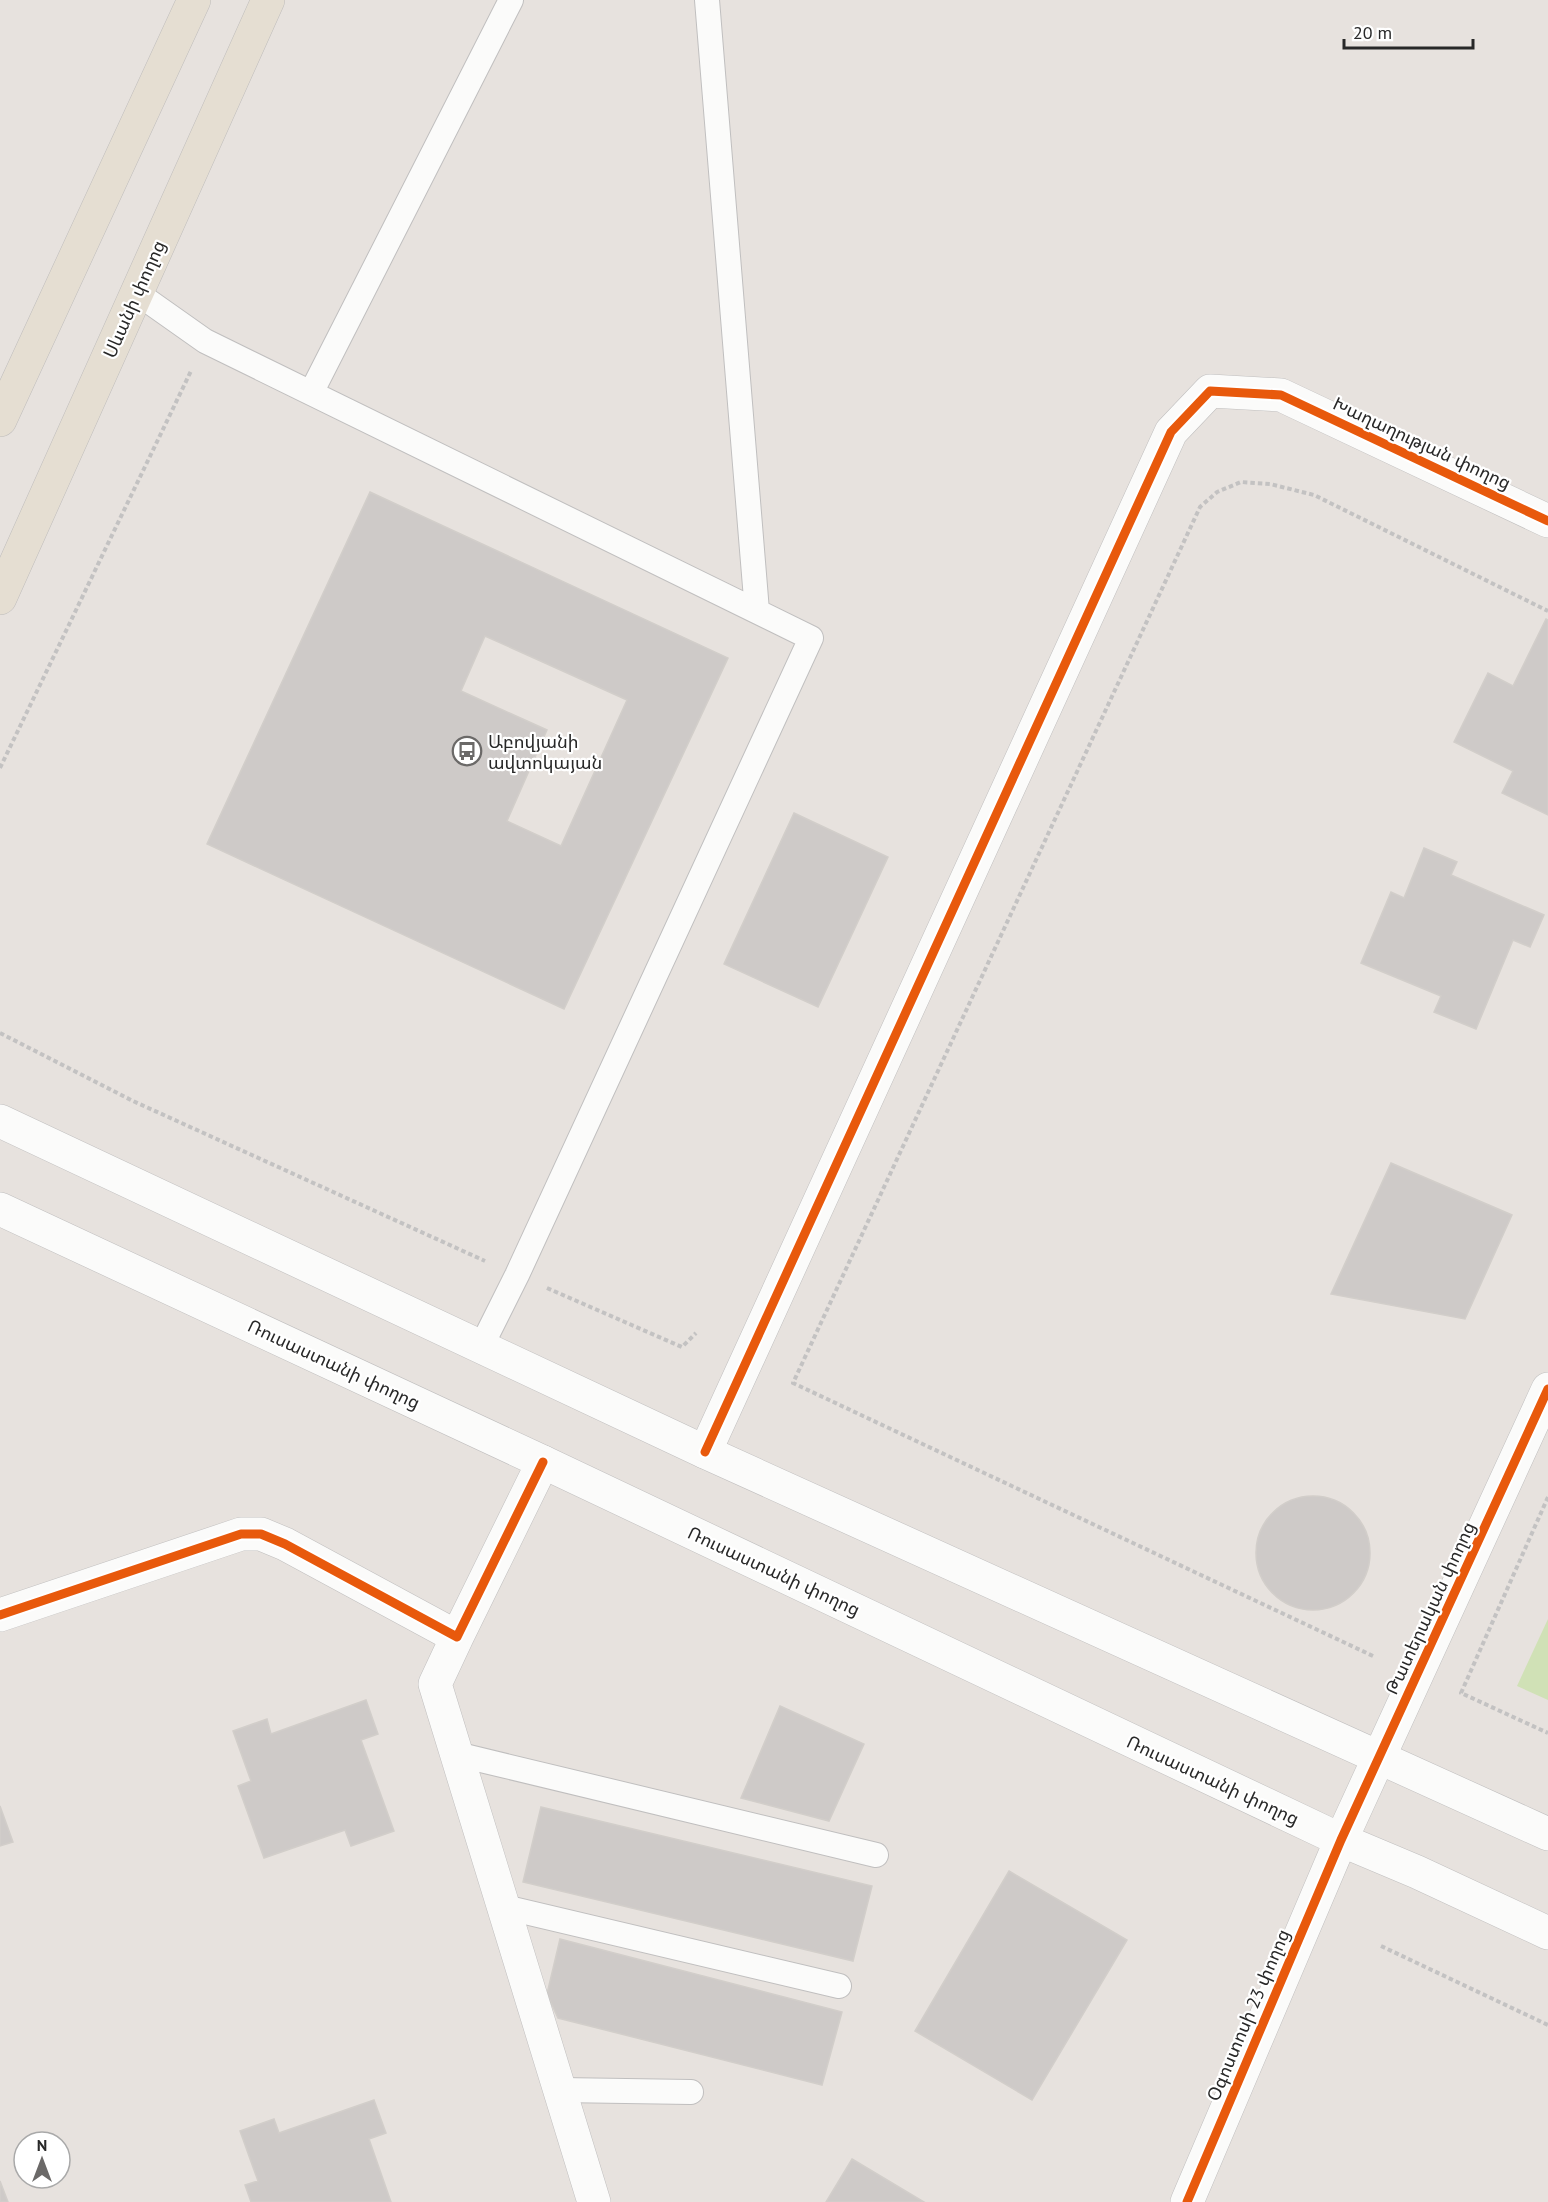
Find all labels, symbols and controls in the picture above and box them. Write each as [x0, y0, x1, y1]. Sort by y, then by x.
scale bar [1344, 12, 1473, 50]
text: 20 m [1353, 21, 1392, 44]
street label: Սևանի փողոց [98, 236, 170, 362]
street label: Խաղաղության փողոց [1329, 392, 1515, 494]
place label: Աբովյանի ավտոկայան [488, 730, 602, 774]
bus stop icon: Աբովյանի ավտոկայան [451, 735, 483, 767]
street label: Ռուսաստանի փողոց [244, 1314, 424, 1414]
street label: Թատերական փողոց [1380, 1518, 1480, 1698]
street label: Ռուսաստանի փողոց [684, 1521, 864, 1621]
street label: Ռուսաստանի փողոց [1123, 1730, 1303, 1830]
street label: Օգոստոսի 23 փողոց [1201, 1926, 1295, 2104]
north arrow [12, 2130, 72, 2190]
text: N [37, 2135, 47, 2155]

